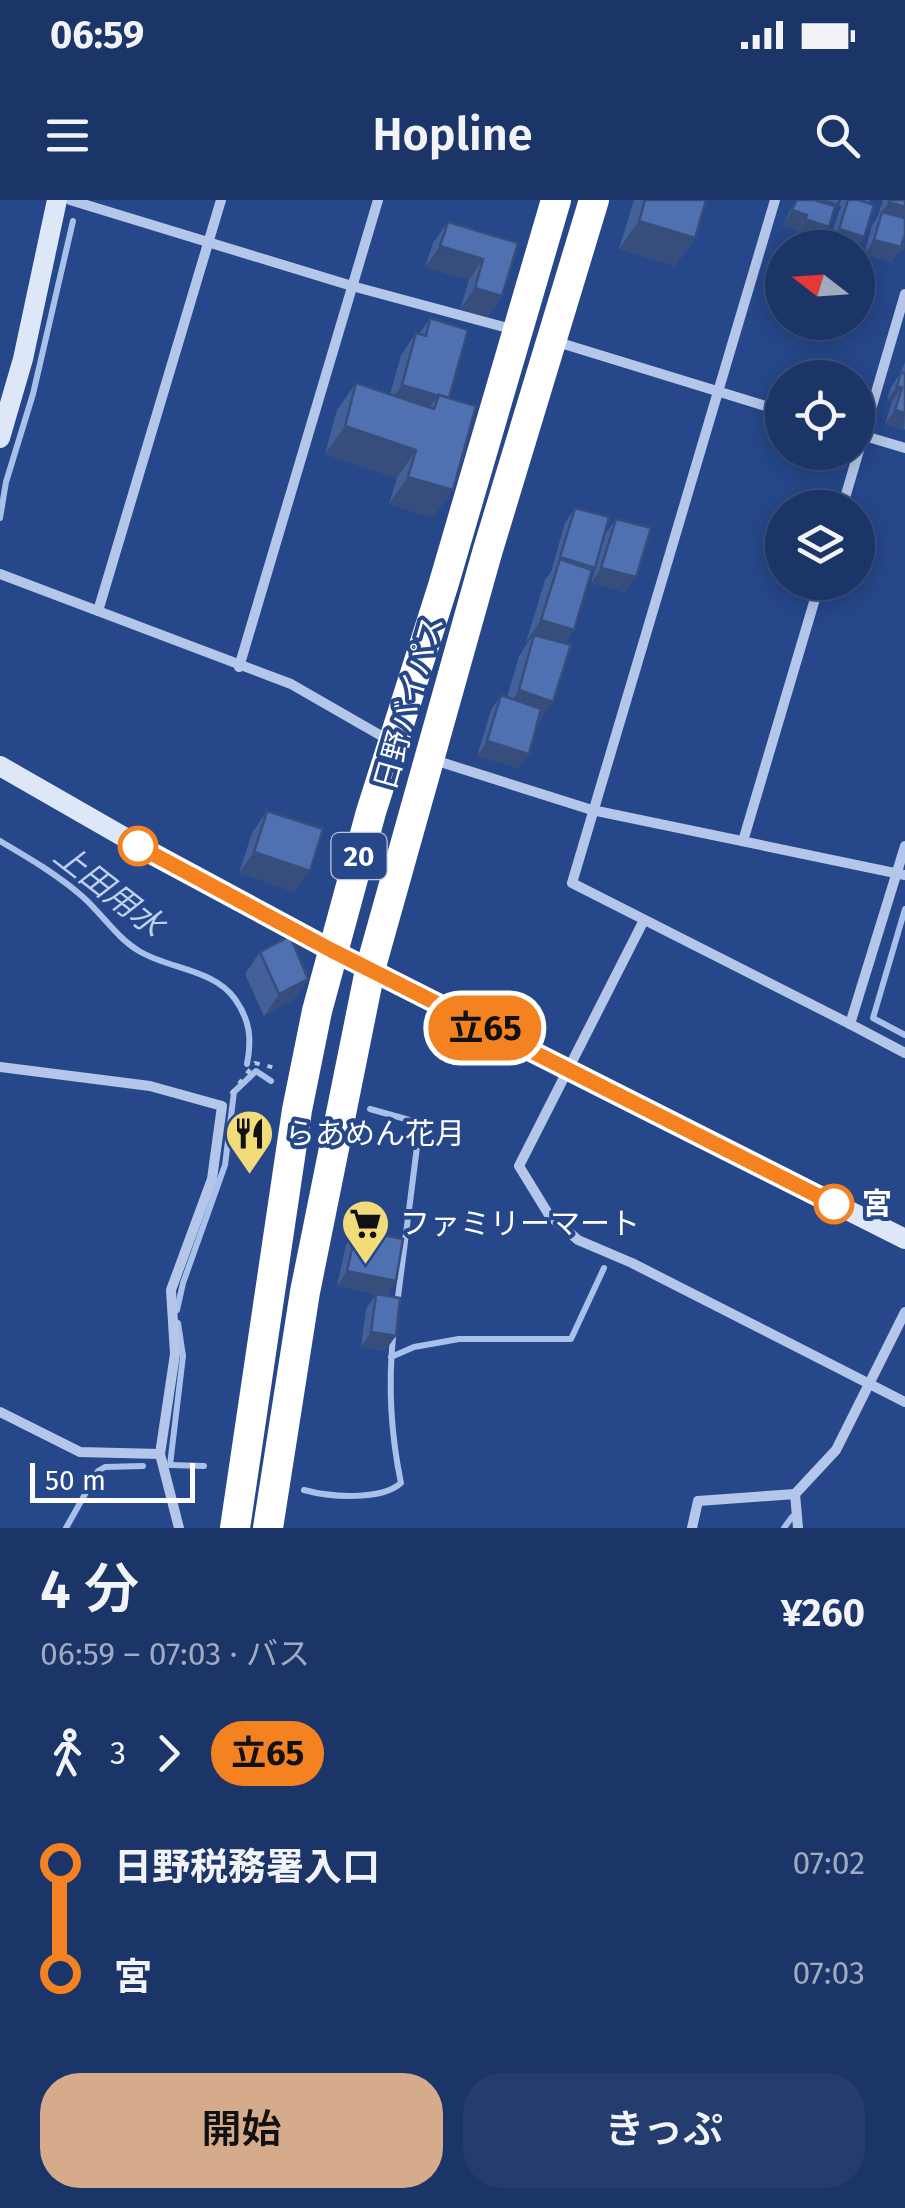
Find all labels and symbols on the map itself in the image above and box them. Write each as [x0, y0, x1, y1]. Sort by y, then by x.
north arrow [765, 230, 875, 340]
street label: 日野バイパス [367, 612, 451, 794]
unlabelled marker [119, 827, 157, 865]
road number: 20 [332, 833, 386, 879]
water label: 上田用水 [47, 836, 173, 946]
line badge: 立65 [428, 996, 542, 1060]
restaurant icon: らあめん花月 [224, 1108, 276, 1176]
place label: らあめん花月 [285, 1116, 465, 1152]
marker: 宮 [815, 1185, 853, 1223]
place label: 宮 [862, 1186, 892, 1222]
supermarket icon: ファミリーマート [339, 1198, 391, 1266]
place label: ファミリーマート [400, 1206, 640, 1242]
scale bar [30, 1458, 195, 1502]

